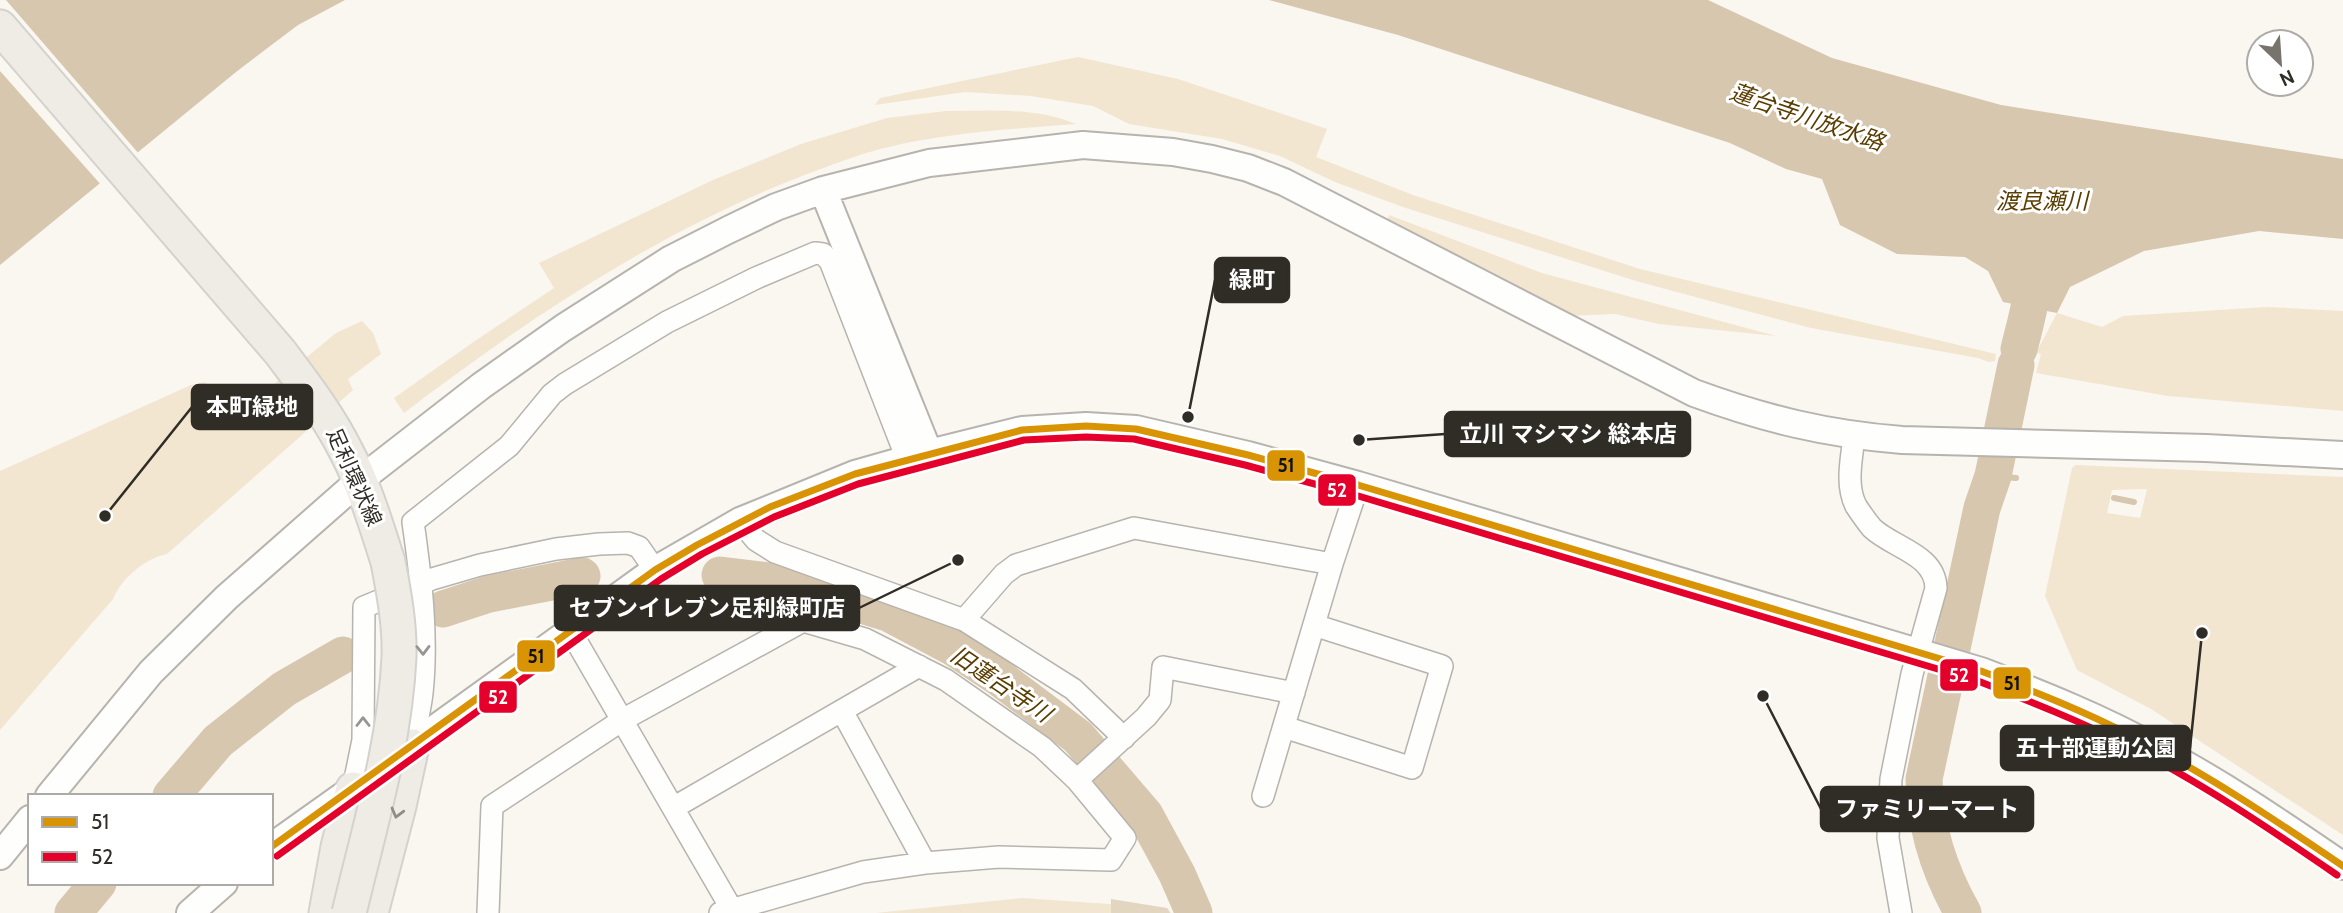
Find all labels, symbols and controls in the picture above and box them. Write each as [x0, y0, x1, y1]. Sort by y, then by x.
north arrow [2245, 28, 2315, 98]
text: N [2276, 65, 2298, 91]
water label: 蓮台寺川放水路 [1726, 78, 1890, 157]
water label: 渡良瀬川 [1996, 187, 2091, 215]
callout: 緑町 [1215, 258, 1289, 302]
text: 緑町 [1229, 266, 1275, 294]
callout: 本町緑地 [192, 385, 312, 429]
text: 本町緑地 [206, 393, 298, 421]
callout: 立川 マシマシ 総本店 [1445, 412, 1690, 456]
text: 立川 マシマシ 総本店 [1459, 420, 1677, 448]
street label: 足利環状線 [322, 424, 387, 530]
line badge: 51 [1266, 449, 1306, 482]
text: 51 [1277, 454, 1295, 477]
line badge: 52 [1317, 473, 1357, 507]
text: 52 [1327, 479, 1347, 502]
callout: セブンイレブン足利緑町店 [555, 586, 859, 630]
text: セブンイレブン足利緑町店 [569, 594, 845, 622]
line badge: 51 [516, 639, 556, 673]
water label: 旧蓮台寺川 [946, 640, 1059, 729]
text: 51 [527, 645, 545, 668]
one-way arrow [415, 646, 431, 656]
line badge: 52 [1939, 658, 1979, 692]
text: 52 [1949, 664, 1969, 687]
line badge: 51 [1992, 666, 2032, 700]
text: 51 [2003, 672, 2021, 695]
line badge: 52 [478, 680, 518, 714]
text: 52 [488, 686, 508, 709]
one-way arrow [355, 716, 371, 726]
callout: 五十部運動公園 [2001, 726, 2190, 770]
text: 五十部運動公園 [2016, 734, 2177, 762]
callout: ファミリーマート [1821, 787, 2033, 831]
legend [28, 794, 273, 885]
text: ファミリーマート [1835, 795, 2019, 823]
one-way arrow [391, 806, 405, 818]
text: 51 [91, 809, 109, 834]
text: 52 [91, 844, 113, 869]

